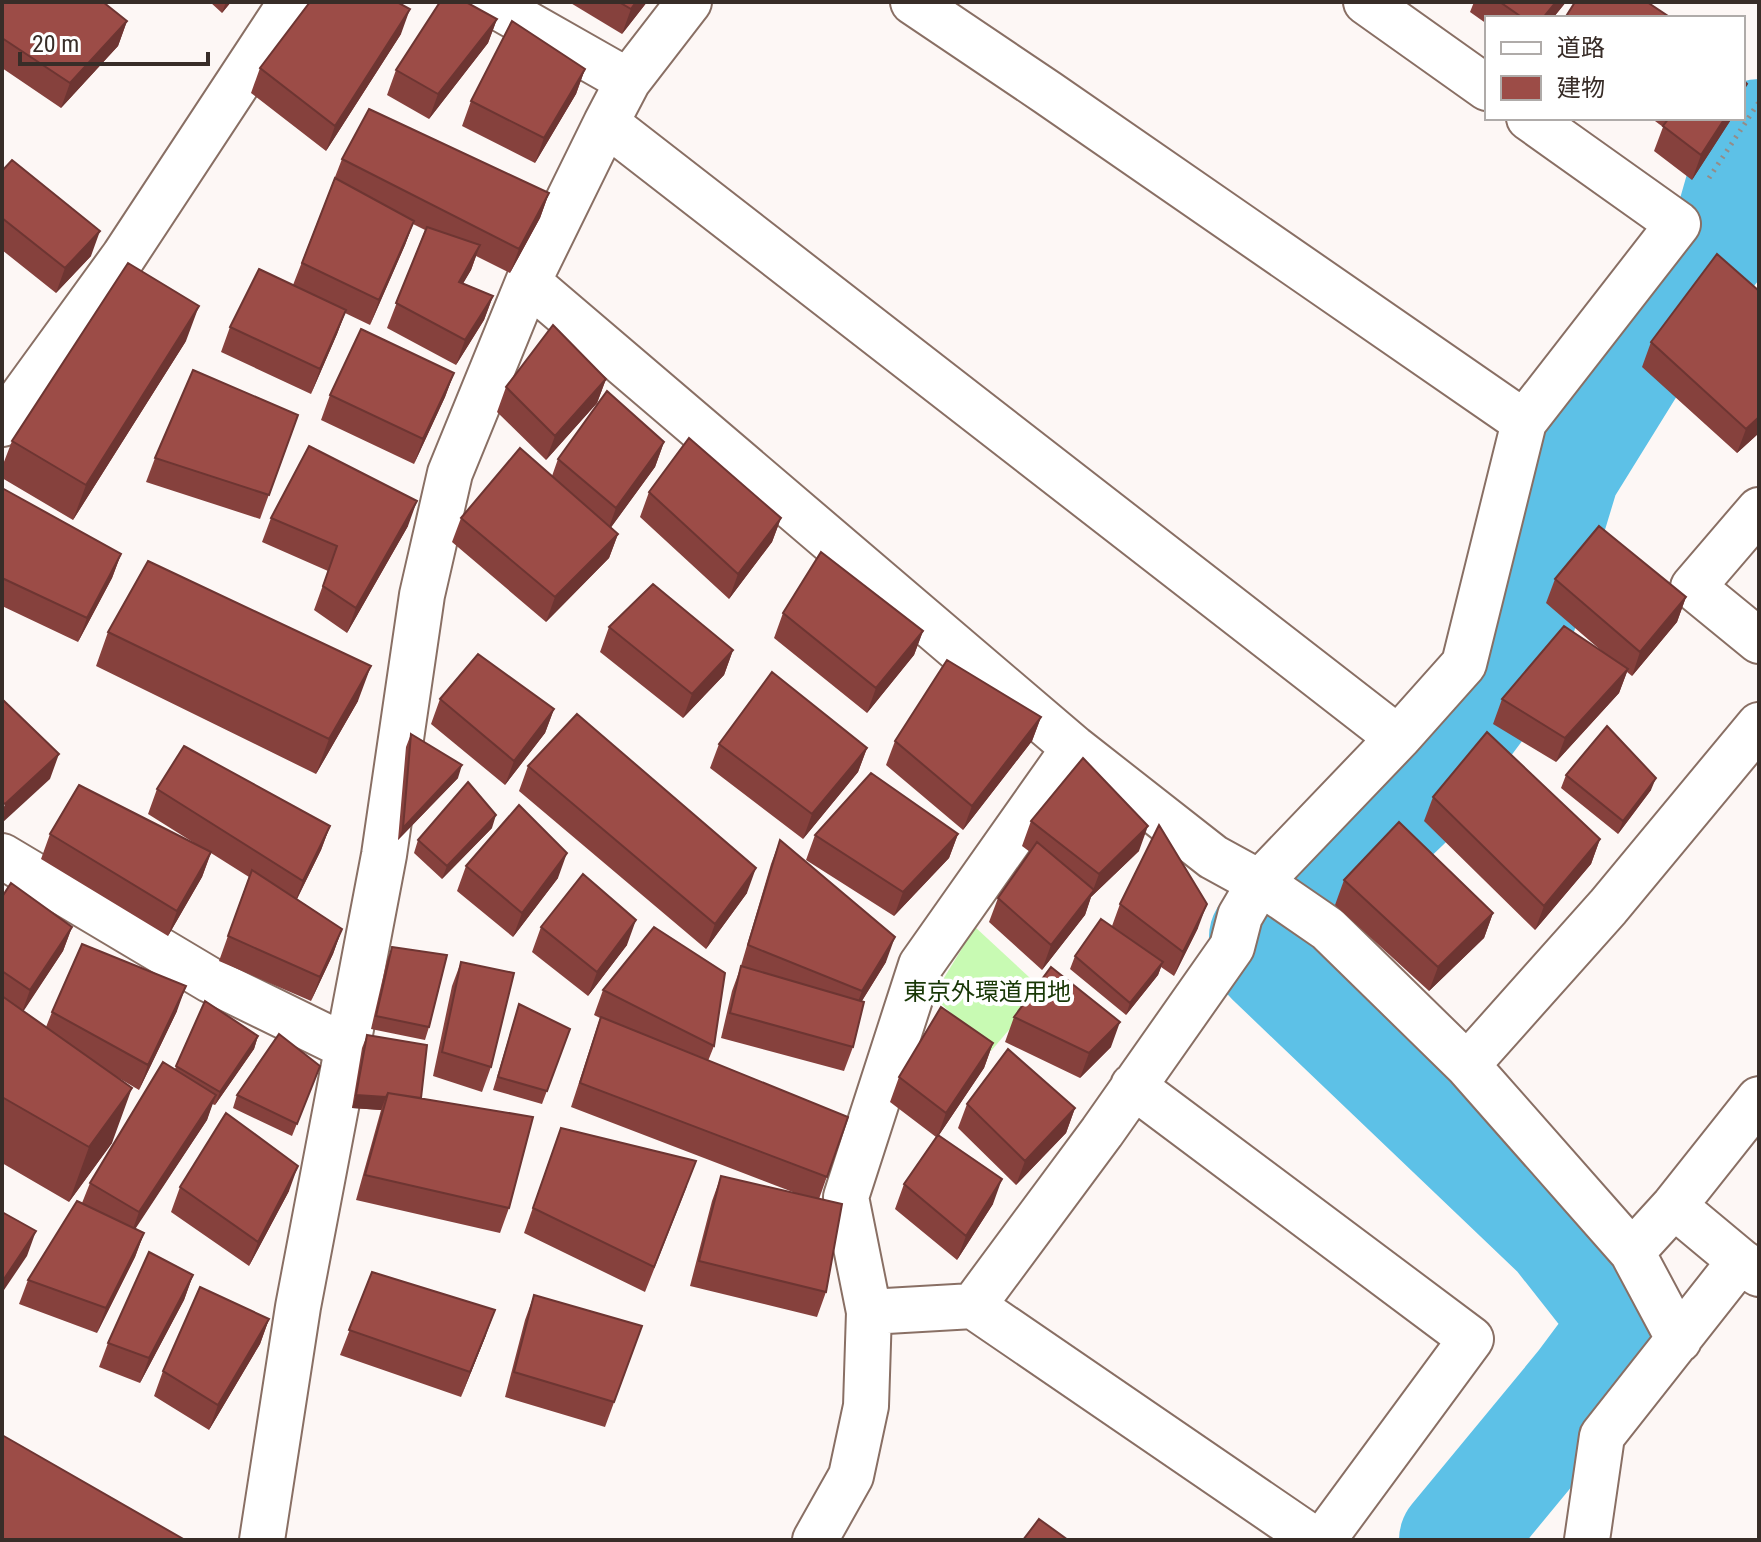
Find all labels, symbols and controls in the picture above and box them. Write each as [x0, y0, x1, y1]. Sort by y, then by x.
scale bar [20, 16, 208, 66]
legend [1485, 16, 1745, 120]
text: 20 m [32, 30, 79, 58]
text: 道路 [1557, 34, 1605, 62]
text: 建物 [1557, 74, 1605, 102]
park label: 東京外環道用地 [903, 978, 1071, 1006]

